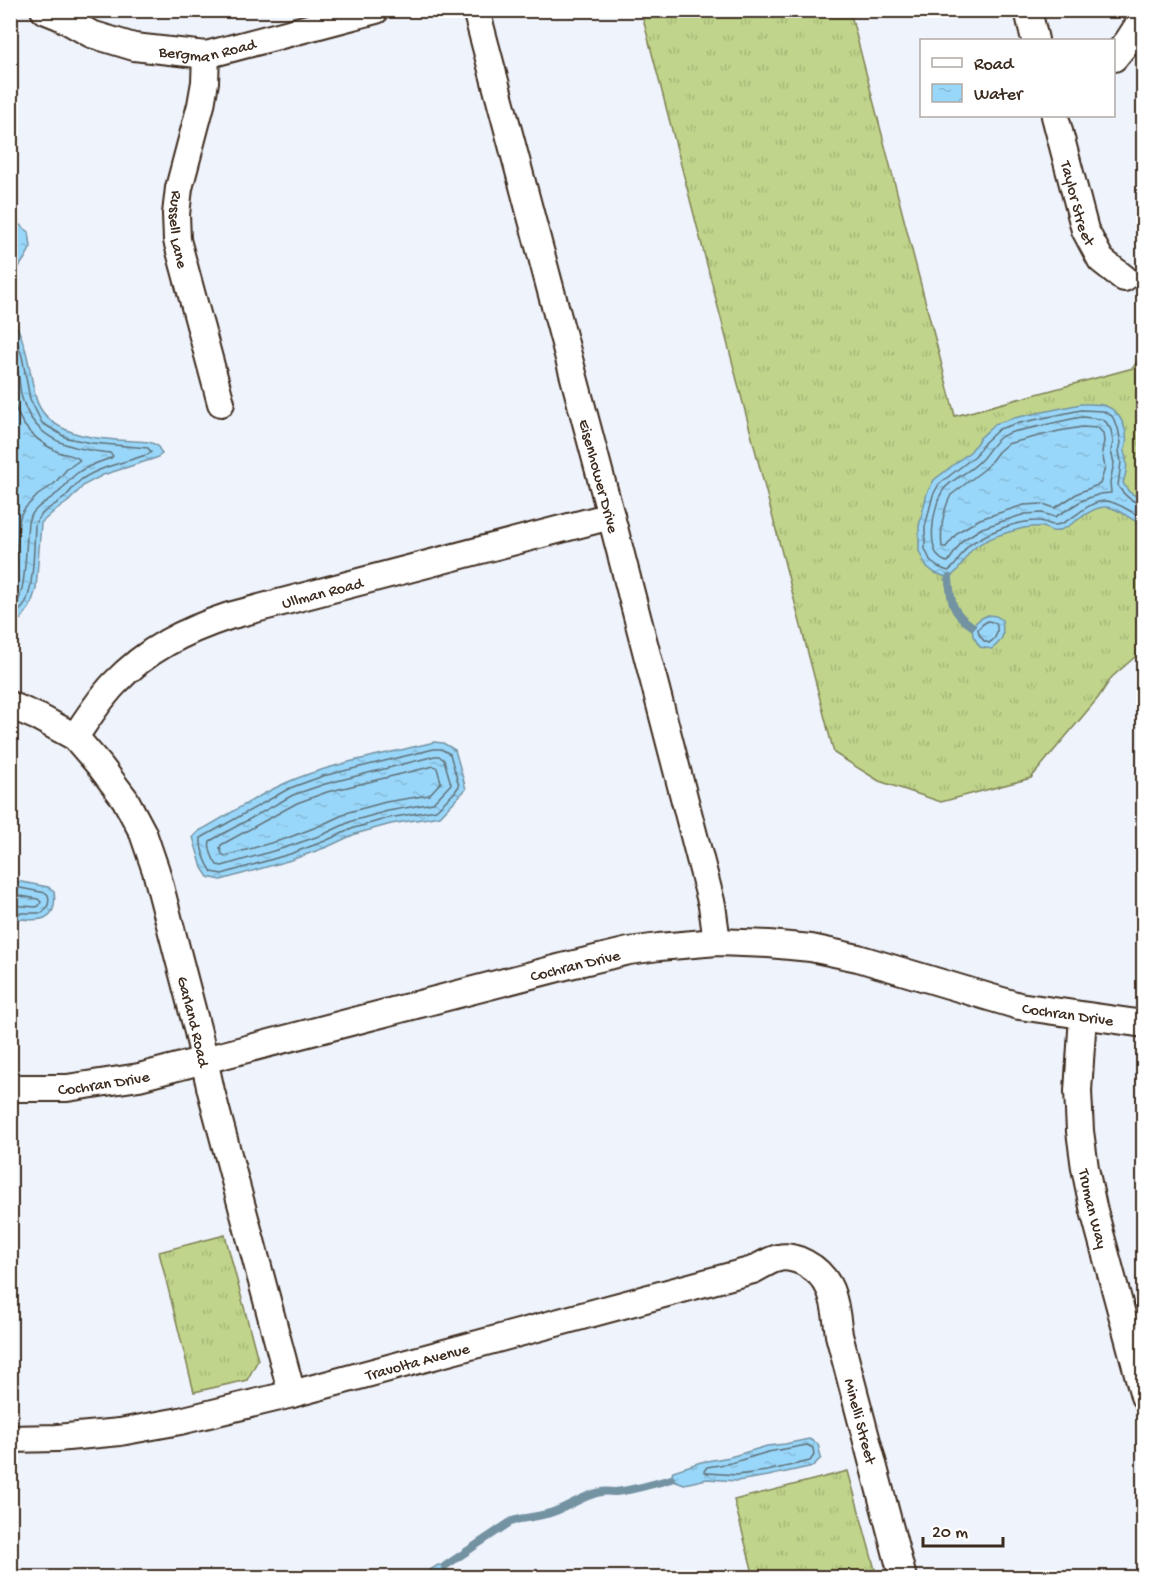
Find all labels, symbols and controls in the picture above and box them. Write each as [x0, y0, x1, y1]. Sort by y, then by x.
street label: Bergman Road [157, 36, 260, 69]
legend [920, 39, 1115, 117]
text: Road [974, 55, 1015, 76]
text: Water [974, 85, 1024, 106]
street label: Taylor Street [1054, 159, 1098, 251]
street label: Russell Lane [163, 190, 190, 271]
street label: Eisenhower Drive [573, 418, 621, 536]
street label: Ullman Road [280, 575, 367, 615]
street label: Cochran Drive [529, 947, 623, 988]
street label: Garland Road [171, 975, 212, 1071]
street label: Cochran Drive [1021, 1001, 1115, 1033]
street label: Cochran Drive [58, 1068, 153, 1101]
street label: Truman Way [1072, 1167, 1110, 1251]
street label: Travolta Avenue [363, 1340, 473, 1387]
street label: Minelli Street [838, 1377, 879, 1468]
scale bar [923, 1510, 1002, 1548]
text: 20 m [932, 1523, 968, 1544]

